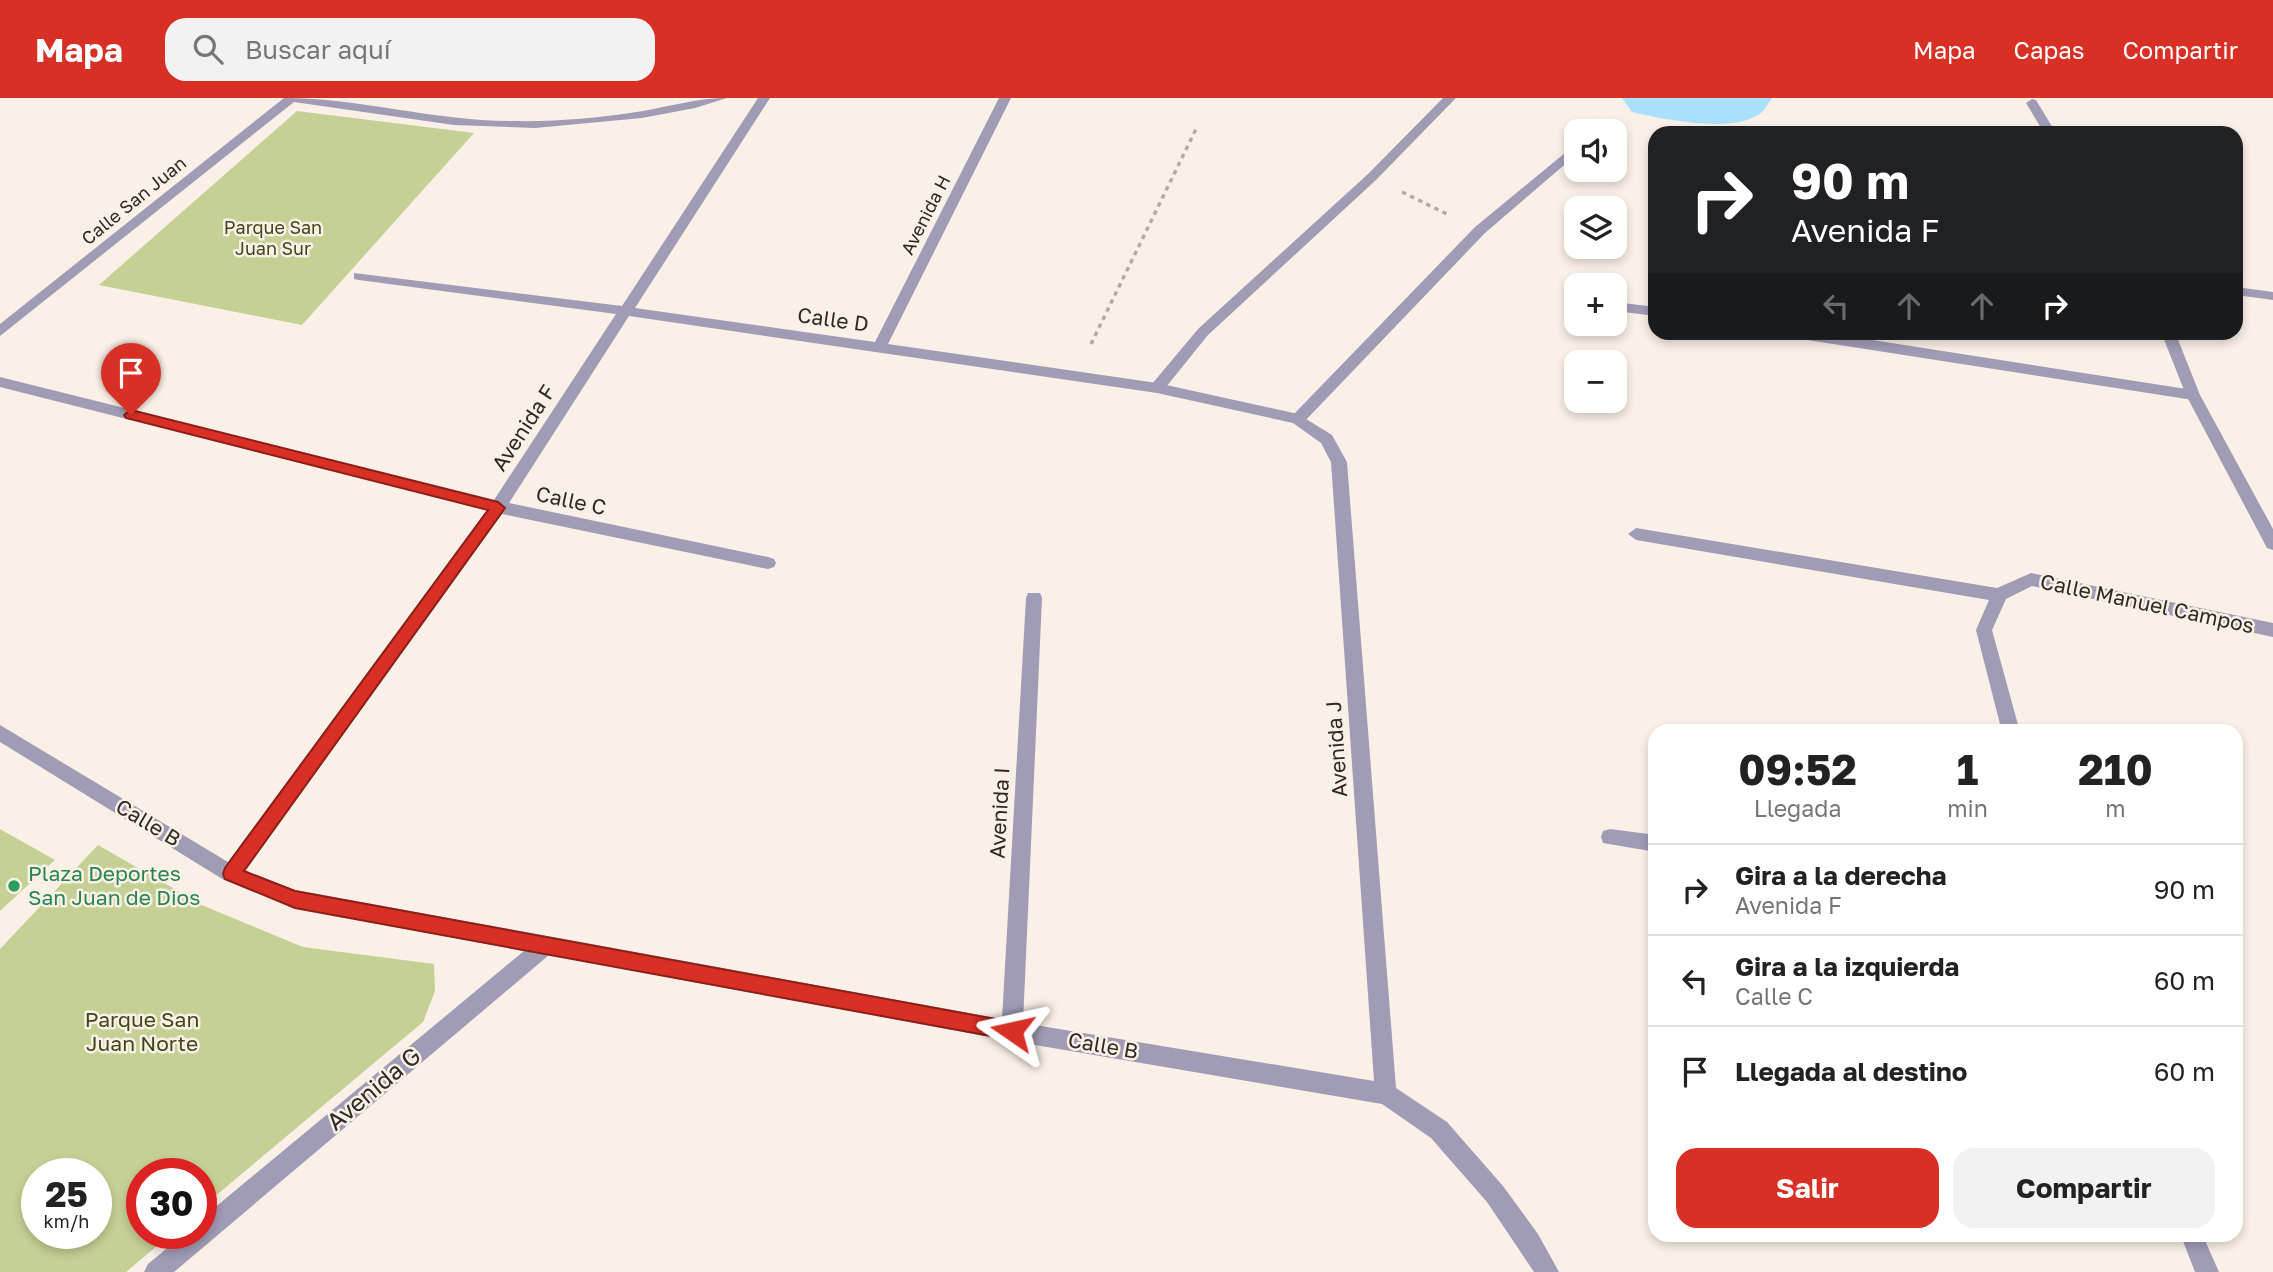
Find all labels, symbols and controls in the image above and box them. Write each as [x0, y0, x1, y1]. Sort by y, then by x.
search box [165, 18, 655, 81]
text: Mapa [35, 30, 123, 69]
icon: search [189, 30, 227, 68]
text: Buscar aquí [245, 34, 391, 65]
text: Mapa [1913, 35, 1976, 64]
text: Capas [2014, 35, 2084, 64]
text: Compartir [2122, 35, 2238, 64]
map controls [1564, 119, 1627, 413]
button: sound [1564, 119, 1627, 182]
street label: Calle San Juan [77, 151, 190, 249]
text: 90 m [1791, 151, 1909, 210]
icon: right [1676, 154, 1767, 245]
street label: Avenida H [896, 171, 955, 258]
button: layers [1564, 196, 1627, 259]
text: Avenida F [1791, 211, 1939, 249]
park label: Parque San Juan Sur [224, 216, 322, 259]
button: + [1564, 273, 1627, 336]
icon: left [1817, 287, 1855, 325]
icon: ahead [1890, 287, 1928, 325]
icon: ahead [1963, 287, 2001, 325]
icon: right [2036, 287, 2074, 325]
street label: Calle D [796, 301, 870, 337]
pin [101, 343, 161, 415]
button: − [1564, 350, 1627, 413]
icon: arrive [112, 354, 150, 392]
street label: Avenida F [486, 380, 561, 475]
street label: Calle C [534, 480, 609, 520]
street label: Calle Manuel Campos [2038, 568, 2256, 638]
street label: Avenida J [1320, 700, 1352, 798]
text: 09:52 [1738, 744, 1857, 794]
text: 1 [1957, 744, 1978, 794]
text: 210 [2078, 744, 2153, 794]
street label: Avenida I [984, 767, 1014, 859]
street label: Calle B [111, 793, 186, 852]
text: Llegada [1754, 794, 1841, 822]
text: min [1947, 794, 1988, 822]
text: m [2105, 794, 2126, 822]
place label: Plaza Deportes San Juan de Dios [28, 860, 200, 910]
text: Gira a la derecha [1735, 860, 1947, 891]
icon: right [1676, 871, 1714, 909]
text: 90 m [2154, 874, 2215, 905]
marker: Plaza Deportes San Juan de Dios [6, 878, 22, 894]
text: Avenida F [1735, 891, 1842, 919]
text: Gira a la izquierda [1735, 951, 1959, 982]
icon: left [1676, 962, 1714, 1000]
text: 60 m [2154, 965, 2215, 996]
text: Calle C [1735, 982, 1813, 1010]
position arrow [975, 994, 1049, 1068]
park label: Parque San Juan Norte [85, 1006, 199, 1056]
street label: Calle B [1066, 1026, 1140, 1064]
street label: Avenida G [320, 1040, 426, 1136]
icon: arrive [1676, 1053, 1714, 1091]
text: Llegada al destino [1735, 1056, 1967, 1087]
text: 60 m [2154, 1056, 2215, 1087]
button: Salir [1676, 1148, 1939, 1228]
button: Compartir [1953, 1148, 2215, 1228]
speed limit sign: 30 [126, 1158, 217, 1249]
text: 25 [45, 1173, 88, 1215]
text: km/h [44, 1210, 89, 1232]

